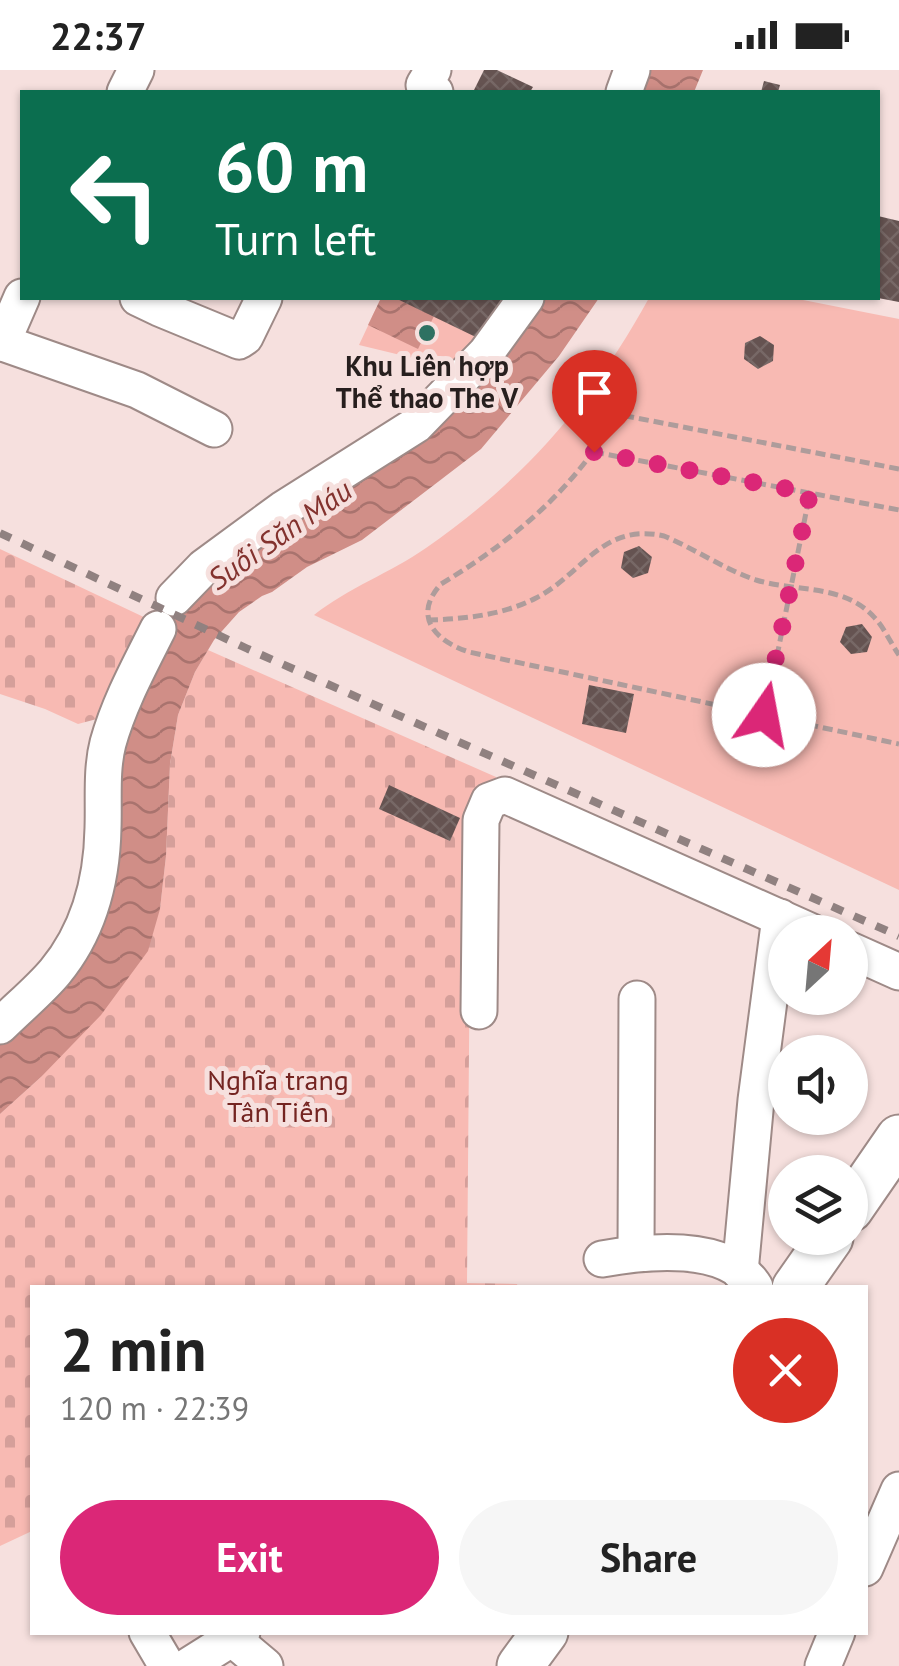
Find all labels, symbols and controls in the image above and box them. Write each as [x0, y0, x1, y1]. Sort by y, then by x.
text: 22:37 [50, 11, 146, 60]
text: 60 m [215, 121, 368, 211]
icon: left [50, 130, 180, 260]
text: Turn left [215, 209, 376, 267]
marker: Khu Liên hợp Thể thao The V [416, 322, 438, 344]
place label: Khu Liên hợp Thể thao The V [336, 347, 519, 416]
pin [552, 350, 637, 453]
icon: arrive [567, 365, 622, 420]
water label: Suối Săn Máu [199, 470, 359, 598]
position arrow [712, 663, 816, 767]
north arrow [768, 915, 868, 1015]
map controls [768, 915, 868, 1255]
button: sound [768, 1035, 868, 1135]
park label: Nghĩa trang Tân Tiến [207, 1061, 349, 1130]
button: layers [768, 1155, 868, 1255]
text: 2 min [60, 1310, 206, 1388]
button: close [733, 1318, 838, 1423]
text: 120 m · 22:39 [60, 1387, 249, 1429]
button: Exit [60, 1500, 439, 1615]
button: Share [459, 1500, 838, 1615]

